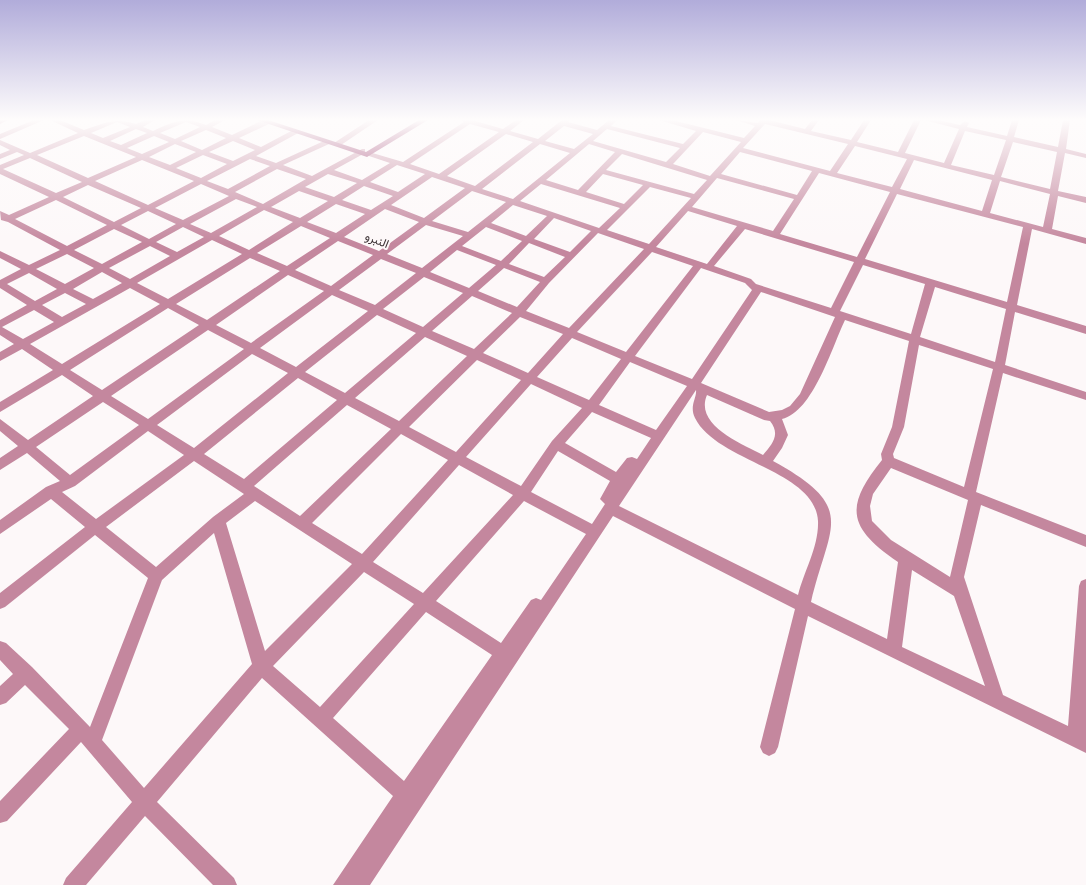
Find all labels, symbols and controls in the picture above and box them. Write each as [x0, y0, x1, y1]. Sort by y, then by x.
street label: النبرو [363, 228, 391, 252]

